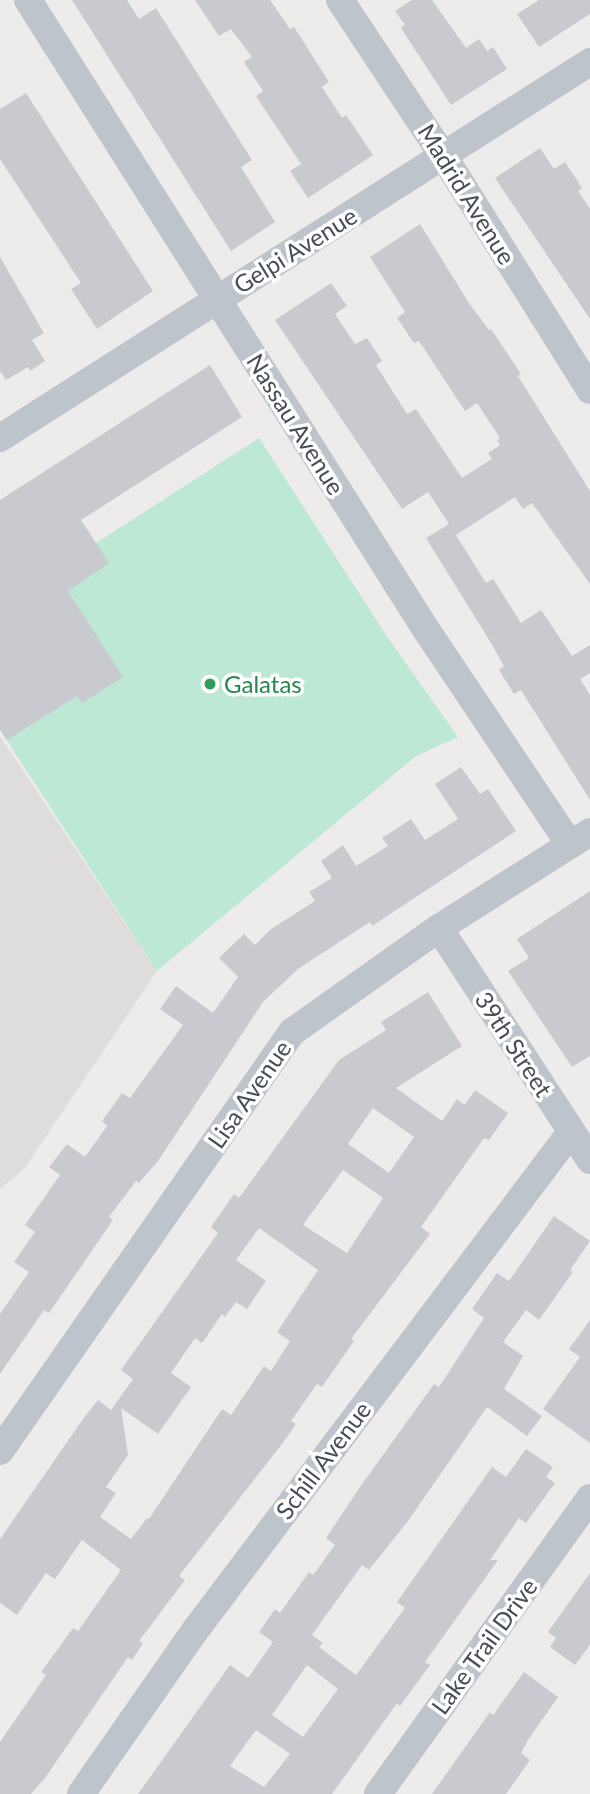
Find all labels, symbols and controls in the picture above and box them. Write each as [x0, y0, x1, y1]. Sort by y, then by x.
street label: Madrid Avenue [412, 118, 522, 270]
street label: Gelpi Avenue [228, 201, 362, 299]
street label: Nassau Avenue [241, 348, 351, 500]
place label: Galatas [224, 670, 302, 698]
marker: Galatas [202, 676, 218, 692]
street label: 39th Street [469, 986, 559, 1102]
street label: Lisa Avenue [201, 1034, 297, 1154]
street label: Schill Avenue [269, 1395, 377, 1525]
street label: Lake Trail Drive [425, 1572, 543, 1720]

